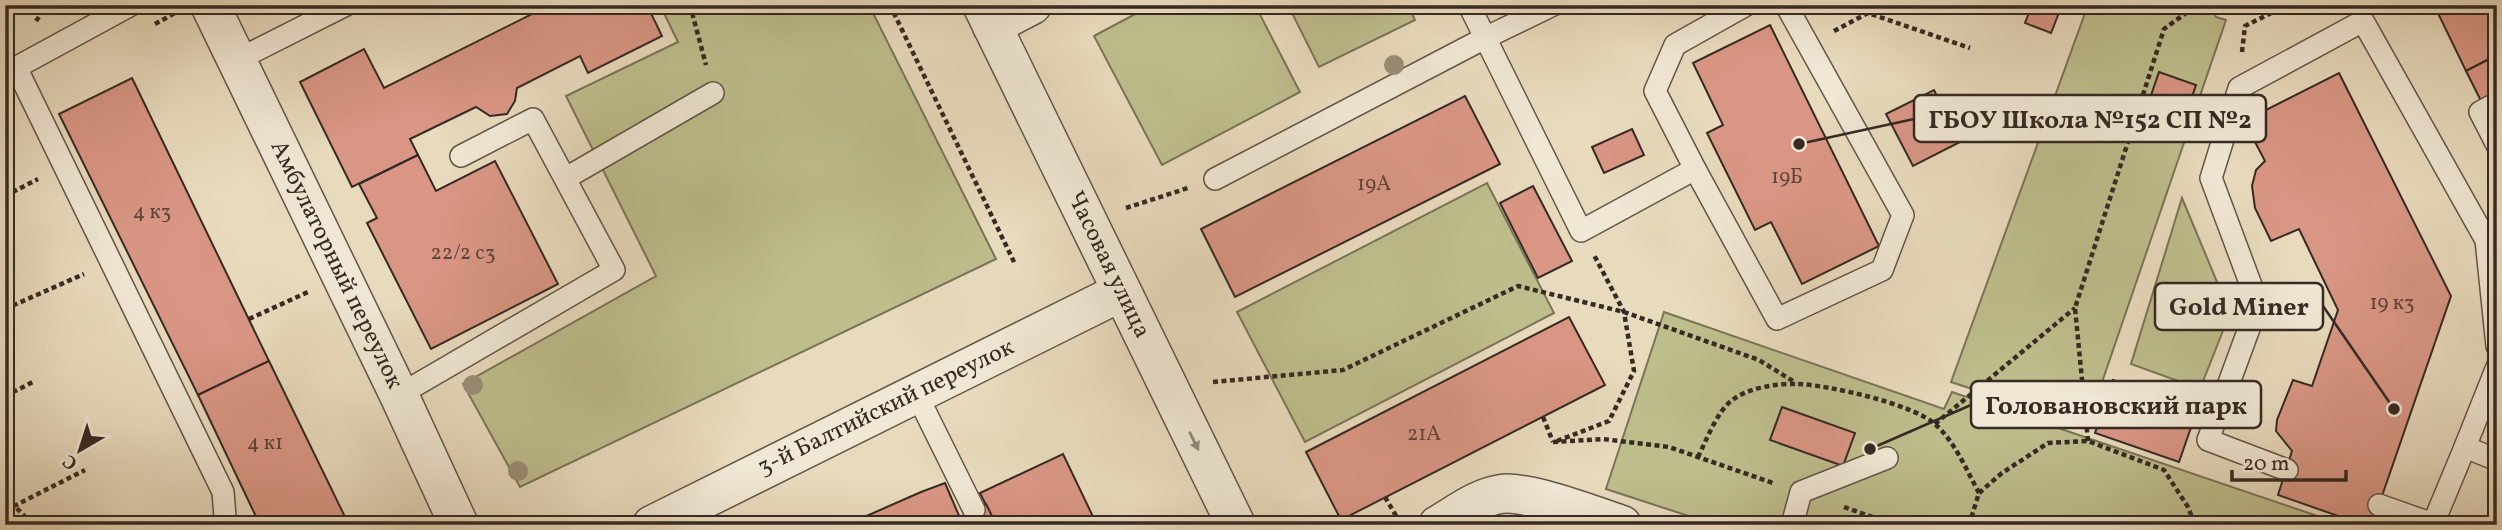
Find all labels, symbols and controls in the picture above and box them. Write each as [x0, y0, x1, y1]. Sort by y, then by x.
callout: ГБОУ Школа №152 СП №2 [1914, 95, 2266, 142]
text: ГБОУ Школа №152 СП №2 [1928, 103, 2252, 139]
street label: Амбулаторный переулок [261, 135, 411, 395]
house number: 19Б [1771, 163, 1803, 192]
house number: 19А [1357, 170, 1391, 199]
street label: Часовая улица [1058, 186, 1158, 344]
house number: 4 к3 [133, 198, 171, 227]
house number: 22/2 с3 [431, 239, 495, 268]
callout: Gold Miner [2155, 283, 2323, 330]
house number: 19 к3 [2369, 289, 2415, 318]
text: Gold Miner [2169, 290, 2309, 326]
street label: 3-й Балтийский переулок [752, 331, 1020, 485]
callout: Головановский парк [1971, 381, 2261, 428]
text: Головановский парк [1985, 389, 2248, 425]
north arrow [46, 414, 116, 484]
house number: 21А [1407, 420, 1441, 449]
house number: 4 к1 [247, 429, 283, 458]
one-way arrow [1189, 431, 1200, 451]
scale bar [2232, 439, 2346, 483]
text: С [58, 448, 83, 476]
text: 20 m [2243, 450, 2289, 479]

